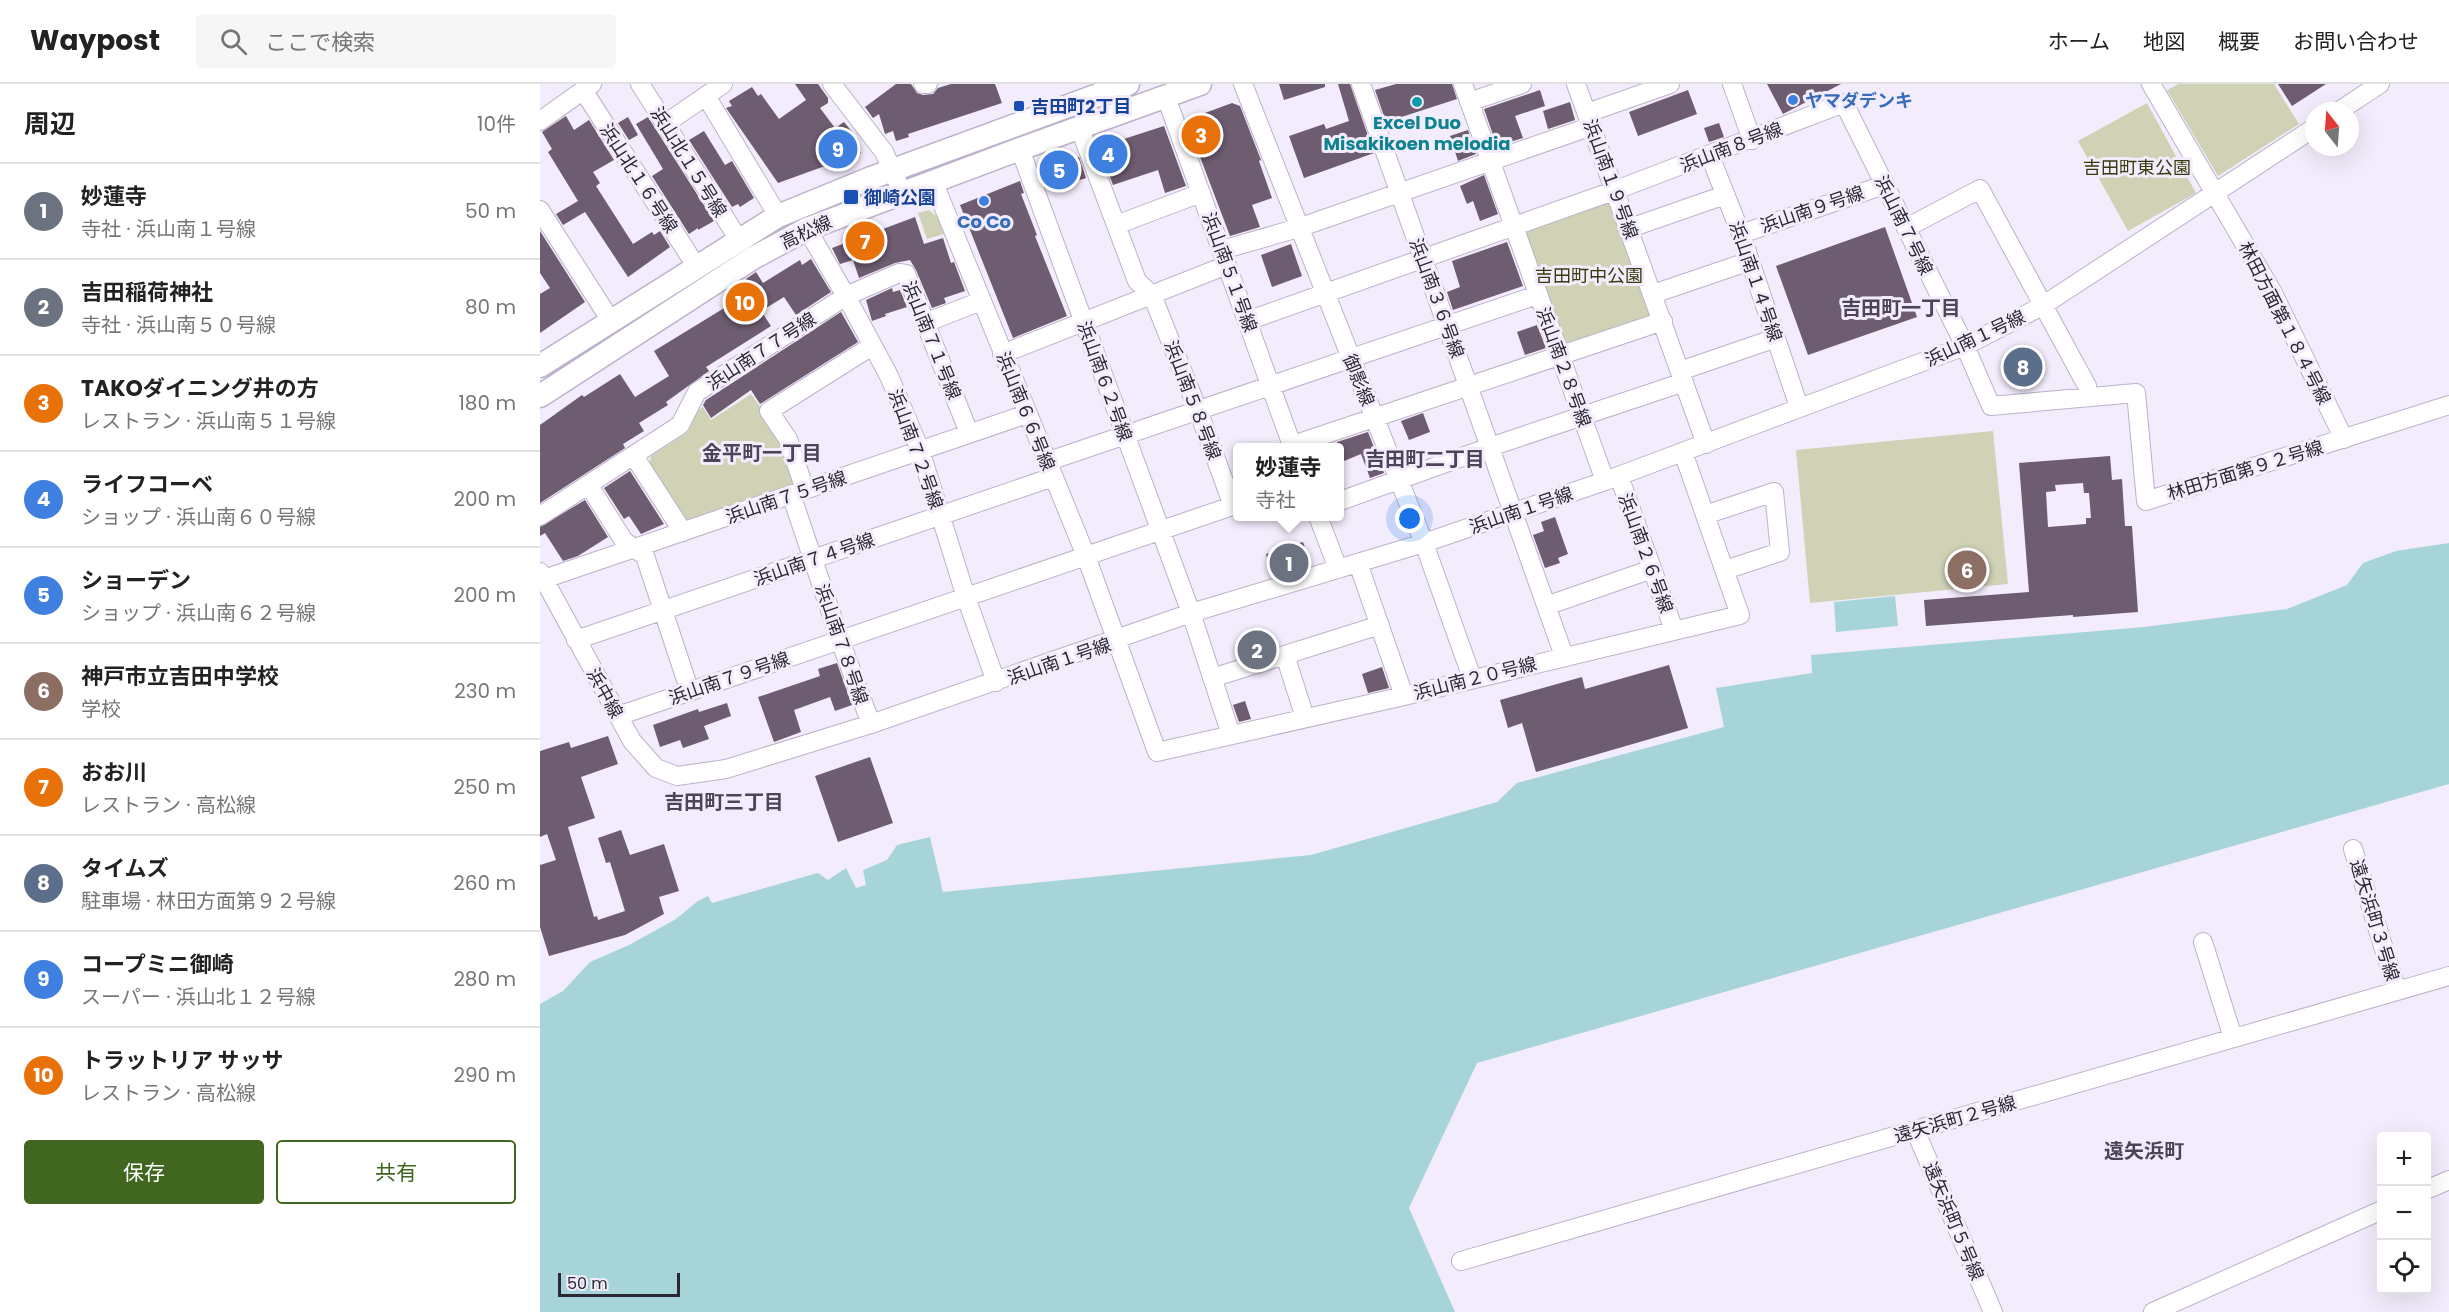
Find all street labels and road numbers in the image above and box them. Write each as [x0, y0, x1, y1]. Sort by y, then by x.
street label: 浜山北１５号線 [645, 102, 733, 222]
street label: 浜山南１９号線 [1578, 116, 1644, 242]
street label: 浜山南８号線 [1676, 116, 1786, 178]
street label: 浜山北１６号線 [594, 118, 684, 238]
street label: 浜山南７号線 [1869, 171, 1939, 279]
street label: 浜山南９号線 [1757, 180, 1867, 238]
street label: 高松線 [776, 209, 836, 255]
street label: 浜山南５１号線 [1197, 209, 1263, 335]
street label: 浜山南１４号線 [1724, 217, 1788, 345]
street label: 浜山南３６号線 [1404, 235, 1470, 361]
street label: 林田方面第１８４号線 [2233, 237, 2337, 409]
street label: 浜山南７１号線 [897, 277, 967, 403]
street label: 浜山南２８号線 [1531, 304, 1597, 430]
street label: 浜山南１号線 [1921, 304, 2029, 372]
street label: 浜山南７７号線 [701, 306, 821, 396]
street label: 浜山南６２号線 [1072, 318, 1138, 444]
street label: 浜山南５８号線 [1159, 337, 1227, 463]
street label: 浜山南６６号線 [991, 348, 1061, 474]
street label: 御影線 [1337, 350, 1381, 410]
street label: 浜山南７２号線 [883, 386, 949, 512]
street label: 林田方面第９２号線 [2164, 434, 2326, 506]
street label: 浜山南７５号線 [722, 465, 850, 529]
street label: 浜山南１号線 [1466, 481, 1576, 539]
street label: 浜山南２６号線 [1613, 490, 1679, 616]
street label: 浜山南７４号線 [750, 527, 878, 591]
street label: 浜山南７８号線 [810, 580, 874, 708]
street label: 浜山南１号線 [1004, 632, 1114, 690]
street label: 浜山南７９号線 [665, 646, 793, 710]
street label: 浜山南２０号線 [1411, 651, 1539, 705]
street label: 浜中線 [581, 663, 629, 723]
street label: 遠矢浜町３号線 [2345, 856, 2405, 984]
street label: 遠矢浜町２号線 [1891, 1090, 2019, 1148]
street label: 遠矢浜町５号線 [1918, 1158, 1990, 1284]

